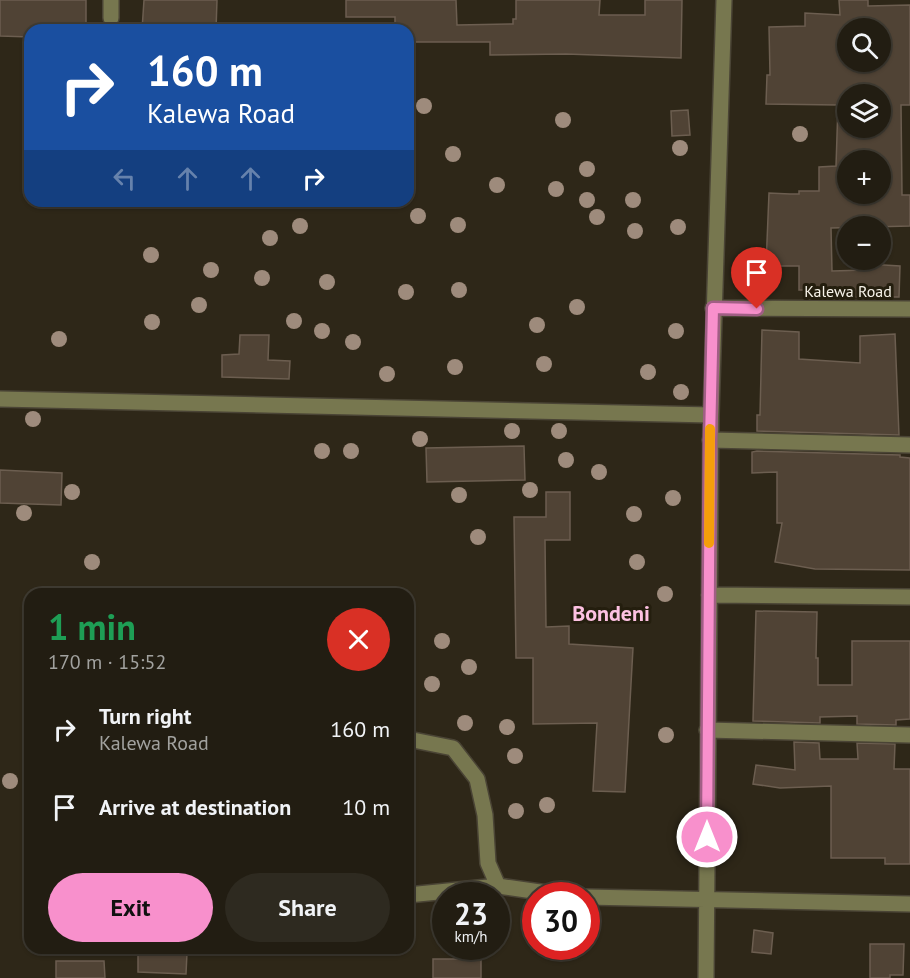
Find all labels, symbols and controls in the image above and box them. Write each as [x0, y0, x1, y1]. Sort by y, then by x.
map controls [837, 18, 891, 270]
button: search [837, 18, 891, 72]
text: 160 m [147, 43, 263, 98]
icon: right [48, 48, 126, 126]
button: layers [837, 84, 891, 138]
text: Kalewa Road [147, 96, 295, 130]
button: + [837, 150, 891, 204]
icon: left [108, 162, 141, 195]
icon: ahead [171, 162, 204, 195]
icon: ahead [234, 162, 267, 195]
icon: right [297, 162, 330, 195]
button: − [837, 216, 891, 270]
pin [731, 247, 782, 309]
icon: arrive [740, 256, 773, 289]
street label: Kalewa Road [804, 281, 892, 301]
district label: Bondeni [572, 599, 650, 627]
text: 1 min [48, 603, 136, 650]
button: close [327, 608, 390, 671]
text: 170 m · 15:52 [48, 649, 166, 675]
text: Turn right [99, 702, 191, 730]
icon: right [48, 713, 81, 746]
text: 160 m [330, 715, 390, 743]
text: Kalewa Road [99, 730, 209, 756]
icon: arrive [48, 791, 81, 824]
text: Arrive at destination [99, 793, 291, 821]
text: 10 m [342, 793, 390, 821]
position arrow [675, 805, 739, 869]
button: Exit [48, 873, 213, 942]
button: Share [225, 873, 390, 942]
speed limit sign: 30 [522, 882, 600, 960]
text: 23 [454, 894, 488, 933]
text: km/h [455, 927, 487, 946]

